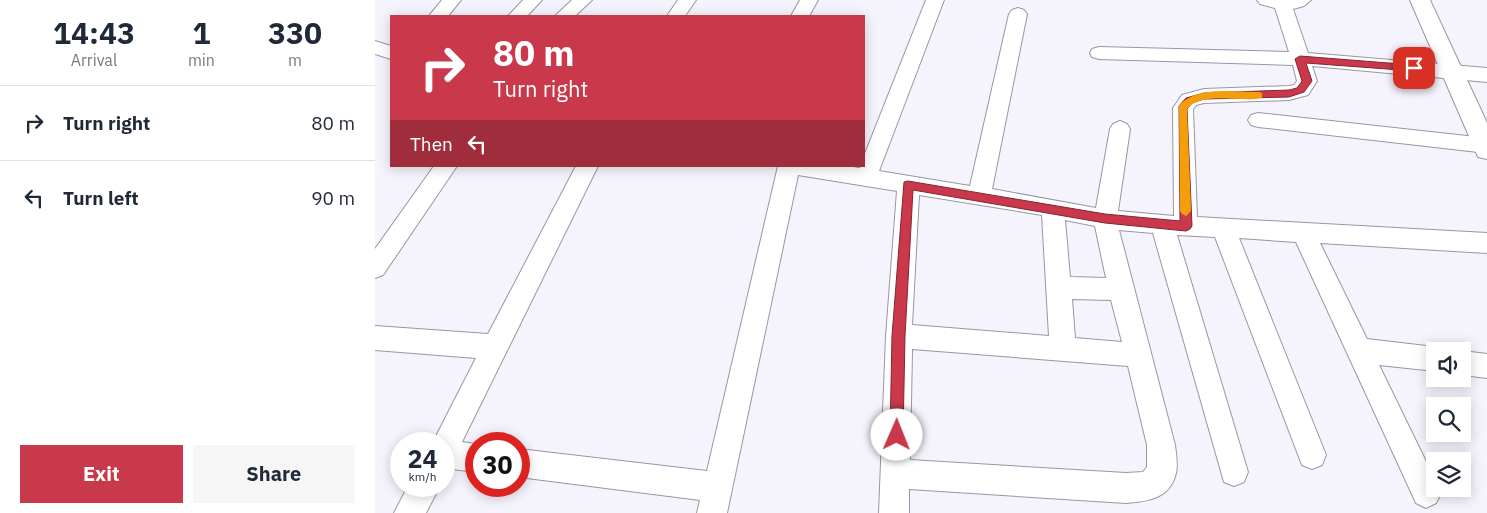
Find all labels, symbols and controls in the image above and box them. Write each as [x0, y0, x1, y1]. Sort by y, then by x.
text: 14:43 [53, 13, 135, 52]
text: 1 [192, 13, 210, 52]
text: 330 [268, 13, 322, 52]
text: 80 m [493, 30, 575, 76]
icon: right [410, 35, 475, 100]
pin [1393, 47, 1435, 89]
text: Arrival [71, 50, 117, 70]
text: min [188, 50, 215, 70]
text: m [288, 50, 302, 70]
icon: arrive [1400, 54, 1428, 82]
text: Turn right [493, 74, 588, 103]
icon: right [20, 109, 48, 137]
text: Turn right [63, 111, 150, 135]
text: 80 m [311, 111, 355, 135]
icon: left [463, 130, 491, 158]
text: Then [410, 132, 453, 156]
icon: left [20, 184, 48, 212]
text: Turn left [63, 186, 139, 210]
text: 90 m [311, 186, 355, 210]
map controls [1426, 342, 1471, 497]
button: sound [1426, 342, 1471, 387]
button: search [1426, 397, 1471, 442]
position arrow [870, 408, 922, 460]
speed limit sign: 30 [465, 432, 530, 497]
text: 24 [407, 442, 438, 475]
button: Exit [20, 445, 183, 503]
button: Share [193, 445, 355, 503]
button: layers [1426, 452, 1471, 497]
text: km/h [408, 469, 437, 484]

